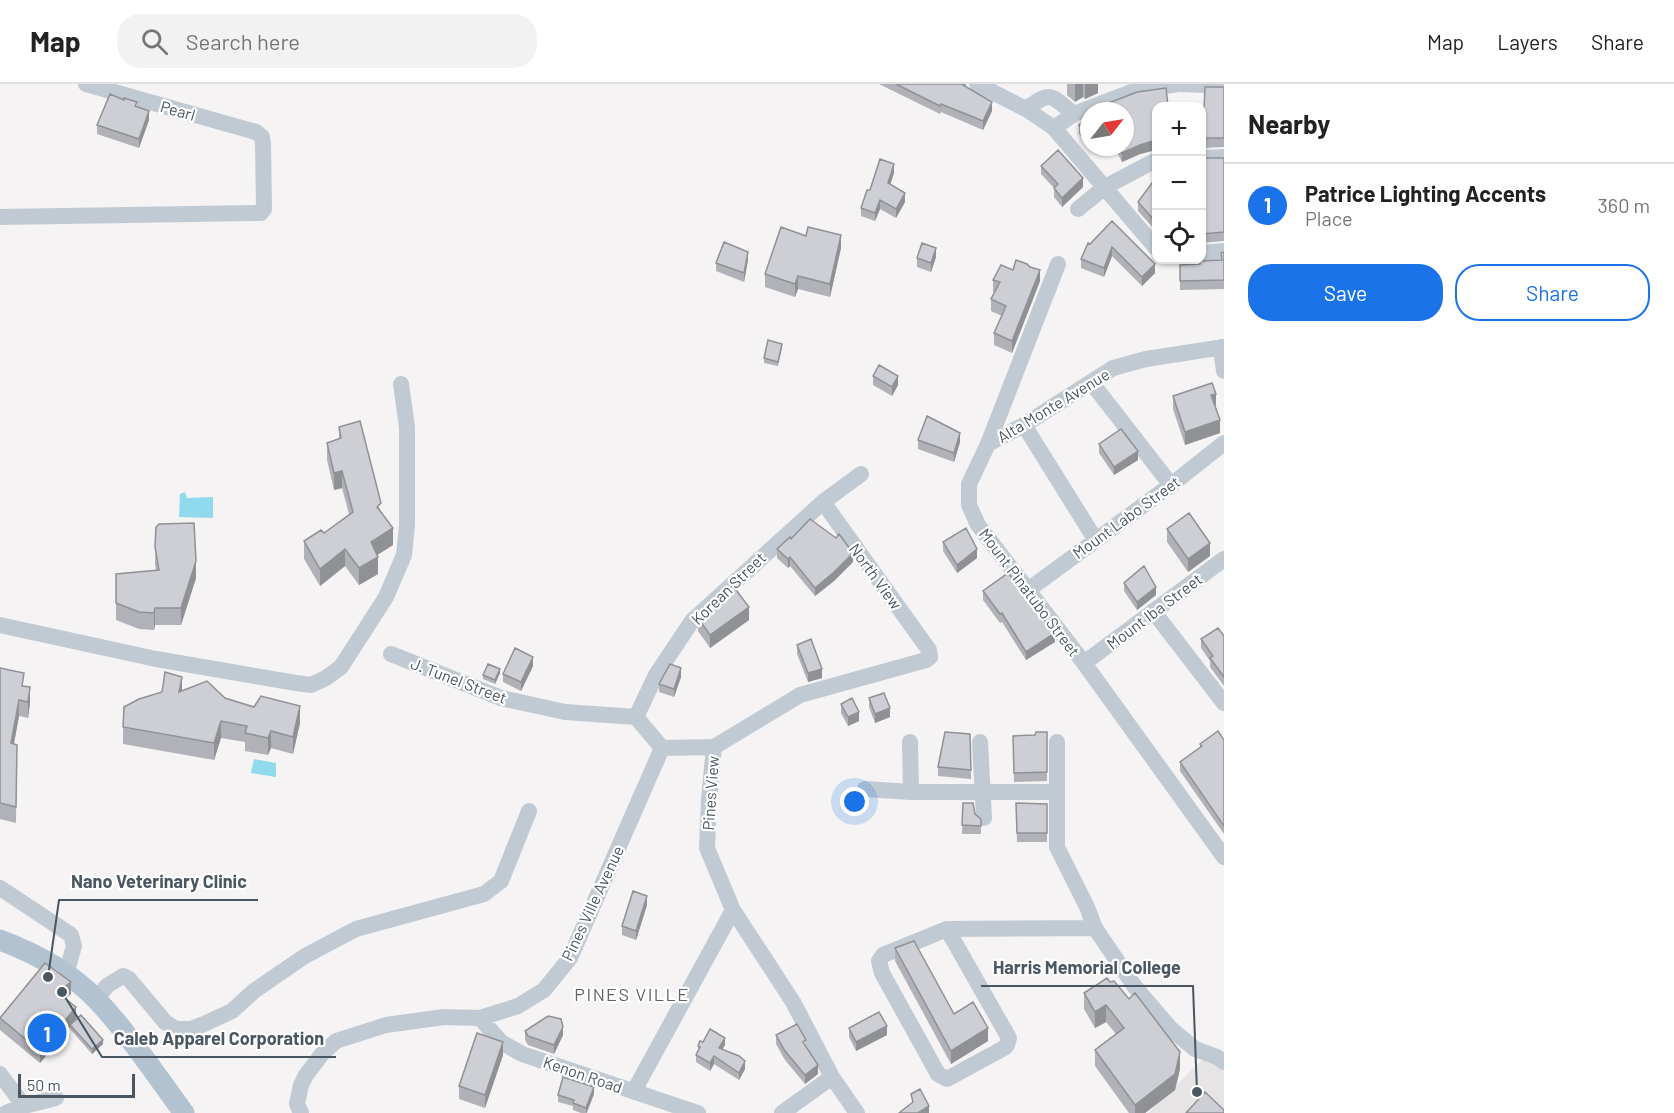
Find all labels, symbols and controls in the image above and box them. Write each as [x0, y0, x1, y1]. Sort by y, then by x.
search box [117, 14, 537, 68]
text: Map [30, 24, 81, 58]
icon: search [138, 25, 171, 58]
text: Search here [186, 28, 300, 54]
text: Map [1427, 29, 1464, 54]
text: Layers [1497, 29, 1558, 54]
text: Share [1591, 29, 1644, 54]
street label: Pearl [158, 96, 198, 124]
north arrow [1080, 102, 1134, 156]
map controls [1152, 102, 1206, 264]
button: + [1152, 102, 1206, 156]
text: Nearby [1248, 108, 1330, 139]
button: − [1152, 156, 1206, 210]
text: Patrice Lighting Accents [1305, 180, 1546, 206]
text: 1 [1264, 193, 1271, 217]
text: 360 m [1598, 193, 1650, 217]
text: Place [1305, 206, 1353, 230]
button: locate [1152, 210, 1206, 264]
button: Save [1248, 264, 1443, 321]
button: Share [1455, 264, 1650, 321]
street label: Alta Monte Avenue [993, 364, 1113, 446]
street label: Mount Labo Street [1069, 472, 1183, 562]
street label: Mount Pinatubo Street [976, 524, 1084, 660]
street label: North View [846, 539, 906, 613]
street label: Korean Street [687, 548, 769, 628]
street label: Mount Iba Street [1103, 569, 1205, 653]
street label: J. Tunel Street [408, 653, 510, 707]
street label: Pines View [698, 755, 722, 831]
your location [840, 787, 869, 816]
street label: Pines Ville Avenue [557, 842, 627, 964]
callout: Nano Veterinary Clinic [59, 864, 258, 900]
text: Nano Veterinary Clinic [71, 870, 247, 892]
callout: Harris Memorial College [981, 950, 1193, 986]
text: Harris Memorial College [993, 956, 1181, 978]
district label: PINES VILLE [574, 983, 690, 1005]
pin: 1 [28, 1010, 66, 1056]
callout: Caleb Apparel Corporation [102, 1021, 336, 1057]
text: Caleb Apparel Corporation [114, 1027, 324, 1049]
street label: Kenon Road [541, 1052, 625, 1096]
scale bar [18, 1071, 135, 1098]
text: 50 m [27, 1075, 61, 1094]

